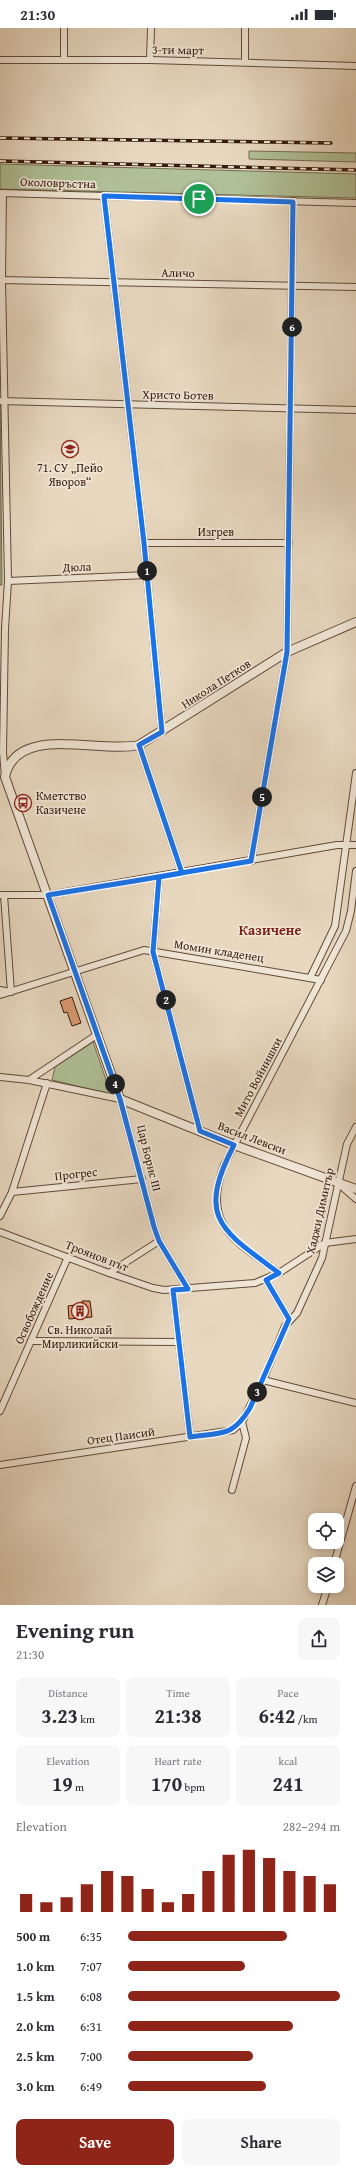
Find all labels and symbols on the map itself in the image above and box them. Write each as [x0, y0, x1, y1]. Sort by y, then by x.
street label: 3-ти март [152, 41, 204, 58]
street label: Околовръстна [20, 173, 96, 192]
pin [182, 182, 216, 216]
street label: Аличо [161, 264, 195, 281]
pin: 6 [282, 317, 302, 337]
street label: Христо Ботев [142, 385, 214, 404]
school or university icon: 71. СУ „Пейо Яворов“ [60, 439, 80, 459]
place label: 71. СУ „Пейо Яворов“ [37, 459, 103, 490]
street label: Изгрев [198, 523, 234, 540]
street label: Дюла [61, 557, 92, 576]
pin: 1 [137, 561, 157, 581]
street label: Никола Петков [178, 655, 254, 712]
place label: Кметство Казичене [36, 787, 86, 818]
pin: 5 [252, 787, 272, 807]
bus stop icon: Кметство Казичене [13, 793, 33, 813]
district label: Казичене [239, 920, 301, 940]
street label: Момин кладенец [173, 935, 266, 966]
pin: 2 [156, 990, 176, 1010]
street label: Мито Войнишки [229, 1034, 286, 1120]
pin: 4 [105, 1074, 125, 1094]
street label: Васил Левски [215, 1117, 289, 1158]
street label: Цар Борис III [133, 1123, 166, 1193]
street label: Прогрес [54, 1163, 99, 1184]
street label: Хаджи Димитър [301, 1166, 338, 1256]
street label: Троянов път [63, 1236, 131, 1275]
street label: Освобождение [10, 1269, 57, 1347]
building icon: Св. Николай Мирликийски [70, 1301, 90, 1321]
place label: Св. Николай Мирликийски [42, 1321, 118, 1352]
pin: 3 [247, 1382, 267, 1402]
street label: Отец Паисий [86, 1422, 156, 1449]

